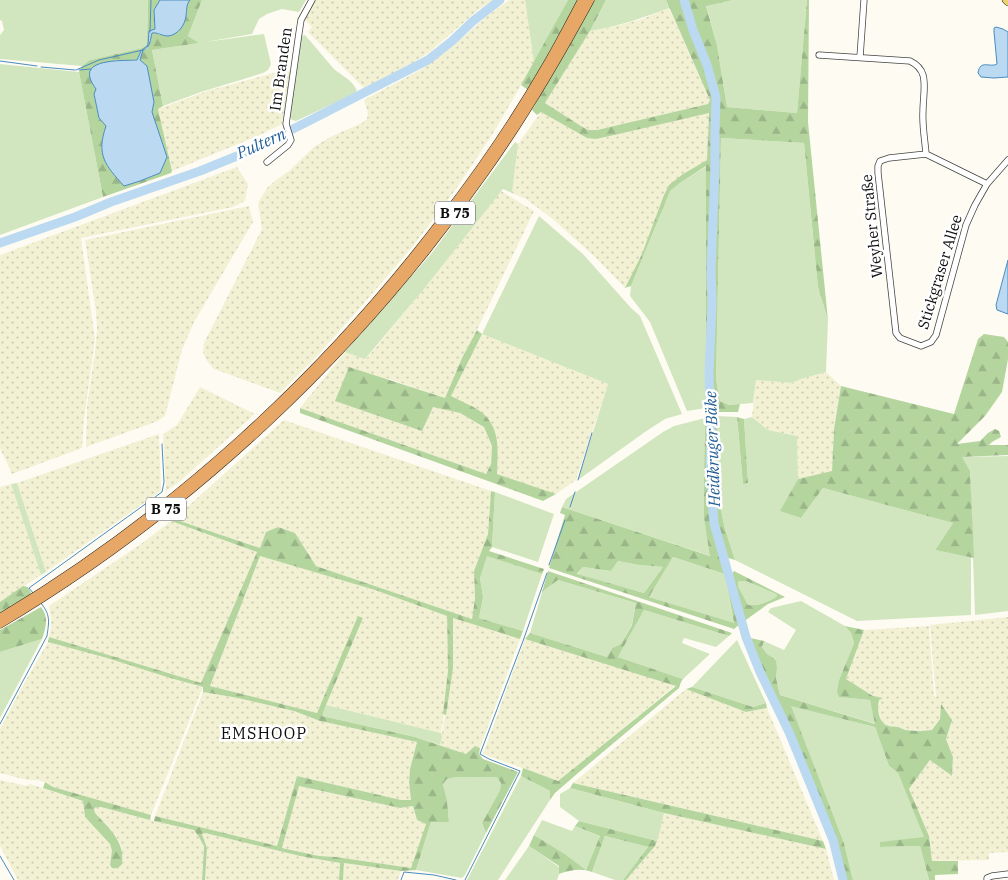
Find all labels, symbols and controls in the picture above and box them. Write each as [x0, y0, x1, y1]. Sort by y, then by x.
street label: Im Branden [265, 26, 296, 112]
water label: Pultern [232, 123, 289, 163]
street label: Weyher Straße [857, 173, 886, 279]
road number: B 75 [435, 202, 475, 224]
street label: Stickgraser Allee [913, 212, 966, 332]
water label: Heidkruger Bäke [700, 391, 724, 508]
road number: B 75 [146, 498, 186, 520]
district label: EMSHOOP [221, 723, 307, 743]

